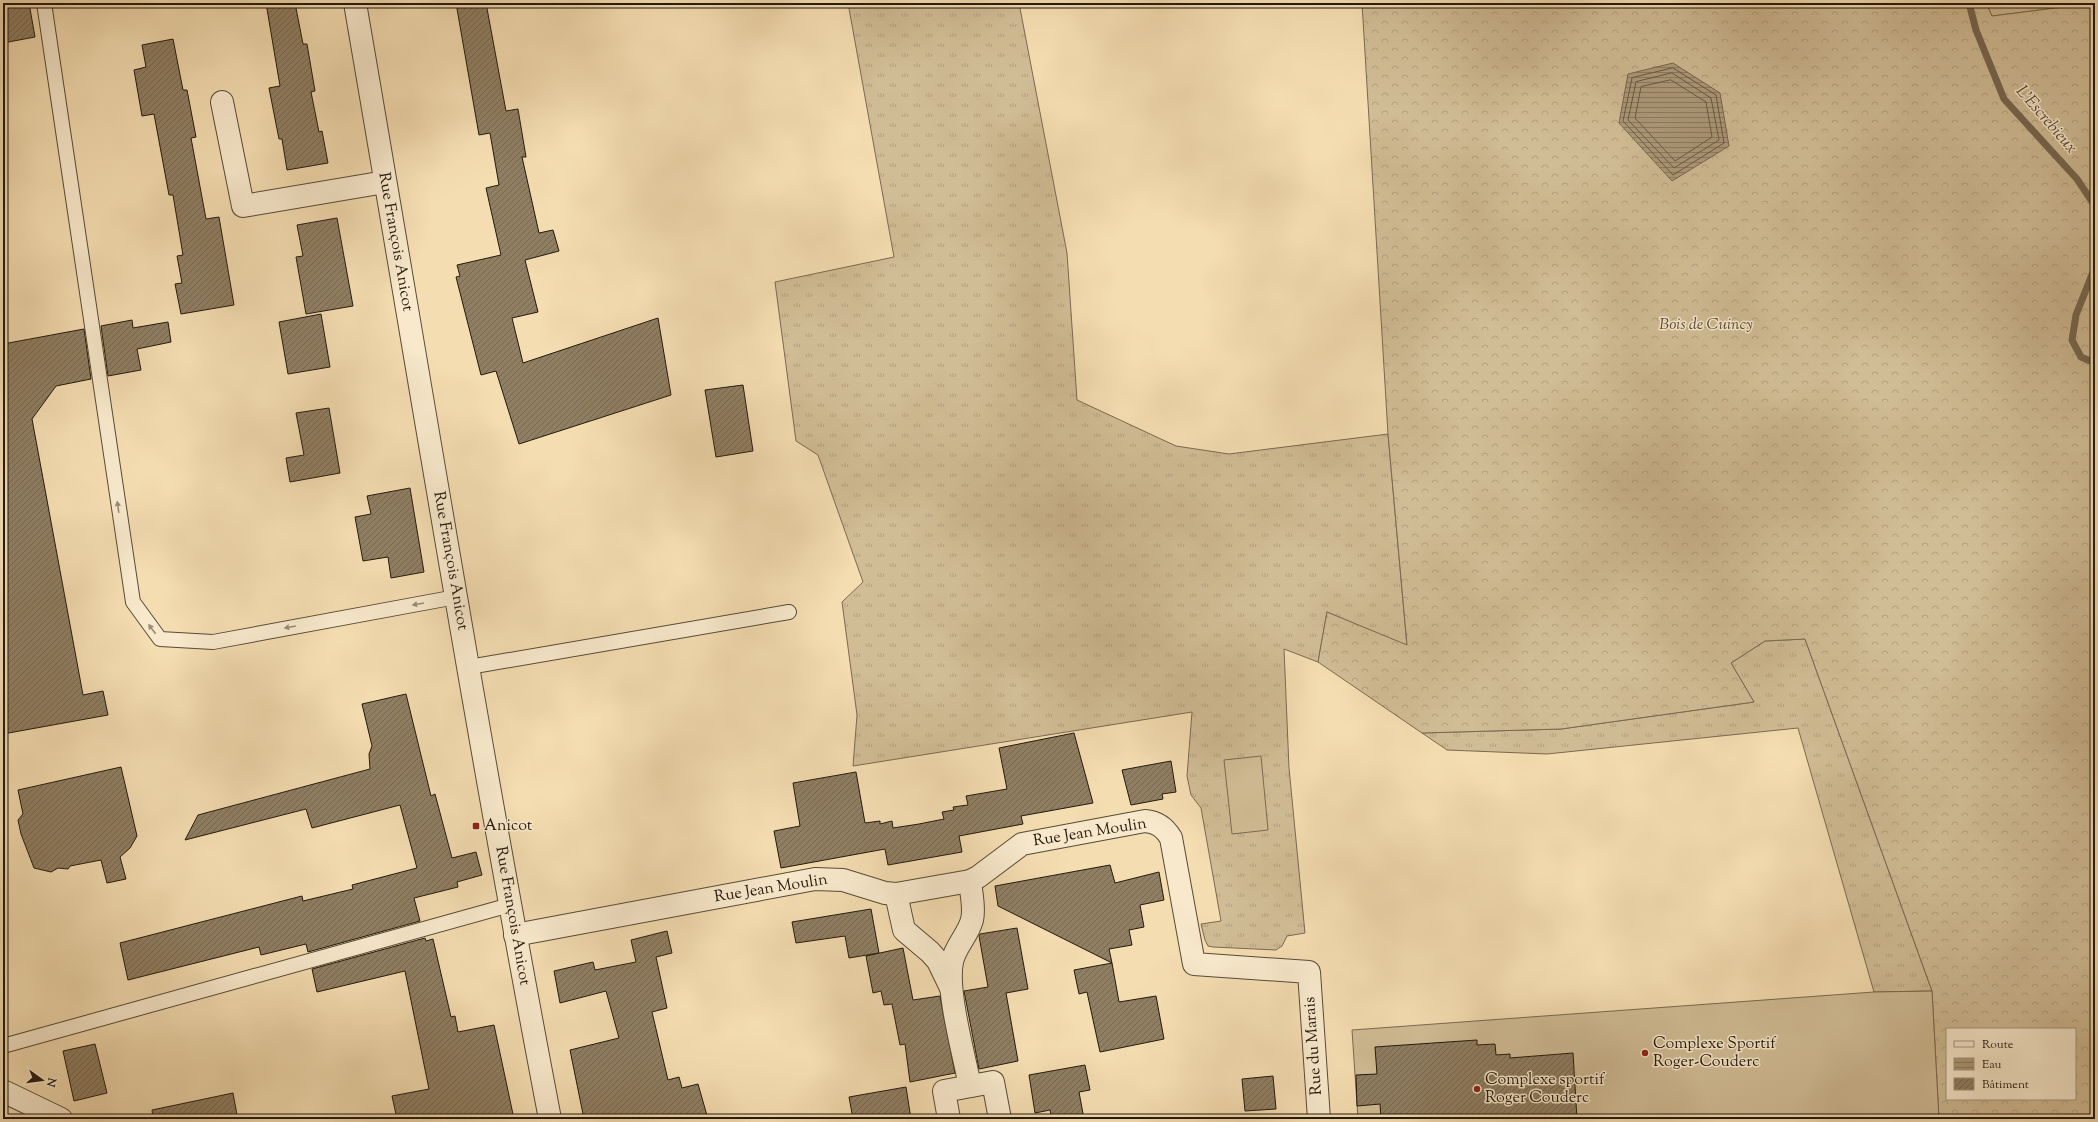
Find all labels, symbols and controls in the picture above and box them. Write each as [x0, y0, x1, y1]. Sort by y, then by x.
water label: L'Escrebieux [2010, 81, 2082, 159]
street label: Rue François Anicot [371, 171, 419, 314]
park label: Bois de Cuincy [1659, 314, 1753, 337]
street label: Rue François Anicot [426, 490, 474, 633]
one-way arrow [115, 500, 121, 513]
one-way arrow [412, 601, 424, 607]
one-way arrow [148, 623, 157, 634]
one-way arrow [284, 625, 296, 631]
street label: Rue Jean Moulin [1032, 813, 1149, 853]
place label: Anicot [484, 815, 533, 838]
marker: Anicot [471, 821, 481, 831]
street label: Rue François Anicot [488, 845, 536, 988]
street label: Rue Jean Moulin [713, 869, 830, 909]
street label: Rue du Marais [1299, 996, 1329, 1096]
legend [1946, 1028, 2076, 1100]
place label: Complexe Sportif Roger-Couderc [1653, 1033, 1777, 1074]
text: Route [1982, 1036, 2014, 1054]
marker: Complexe Sportif Roger-Couderc [1640, 1048, 1650, 1058]
text: Eau [1982, 1056, 2002, 1074]
north arrow [22, 1060, 62, 1100]
place label: Complexe sportif Roger Couderc [1485, 1069, 1606, 1110]
text: N [42, 1075, 60, 1089]
text: Bâtiment [1982, 1076, 2029, 1094]
marker: Complexe sportif Roger Couderc [1472, 1084, 1482, 1094]

